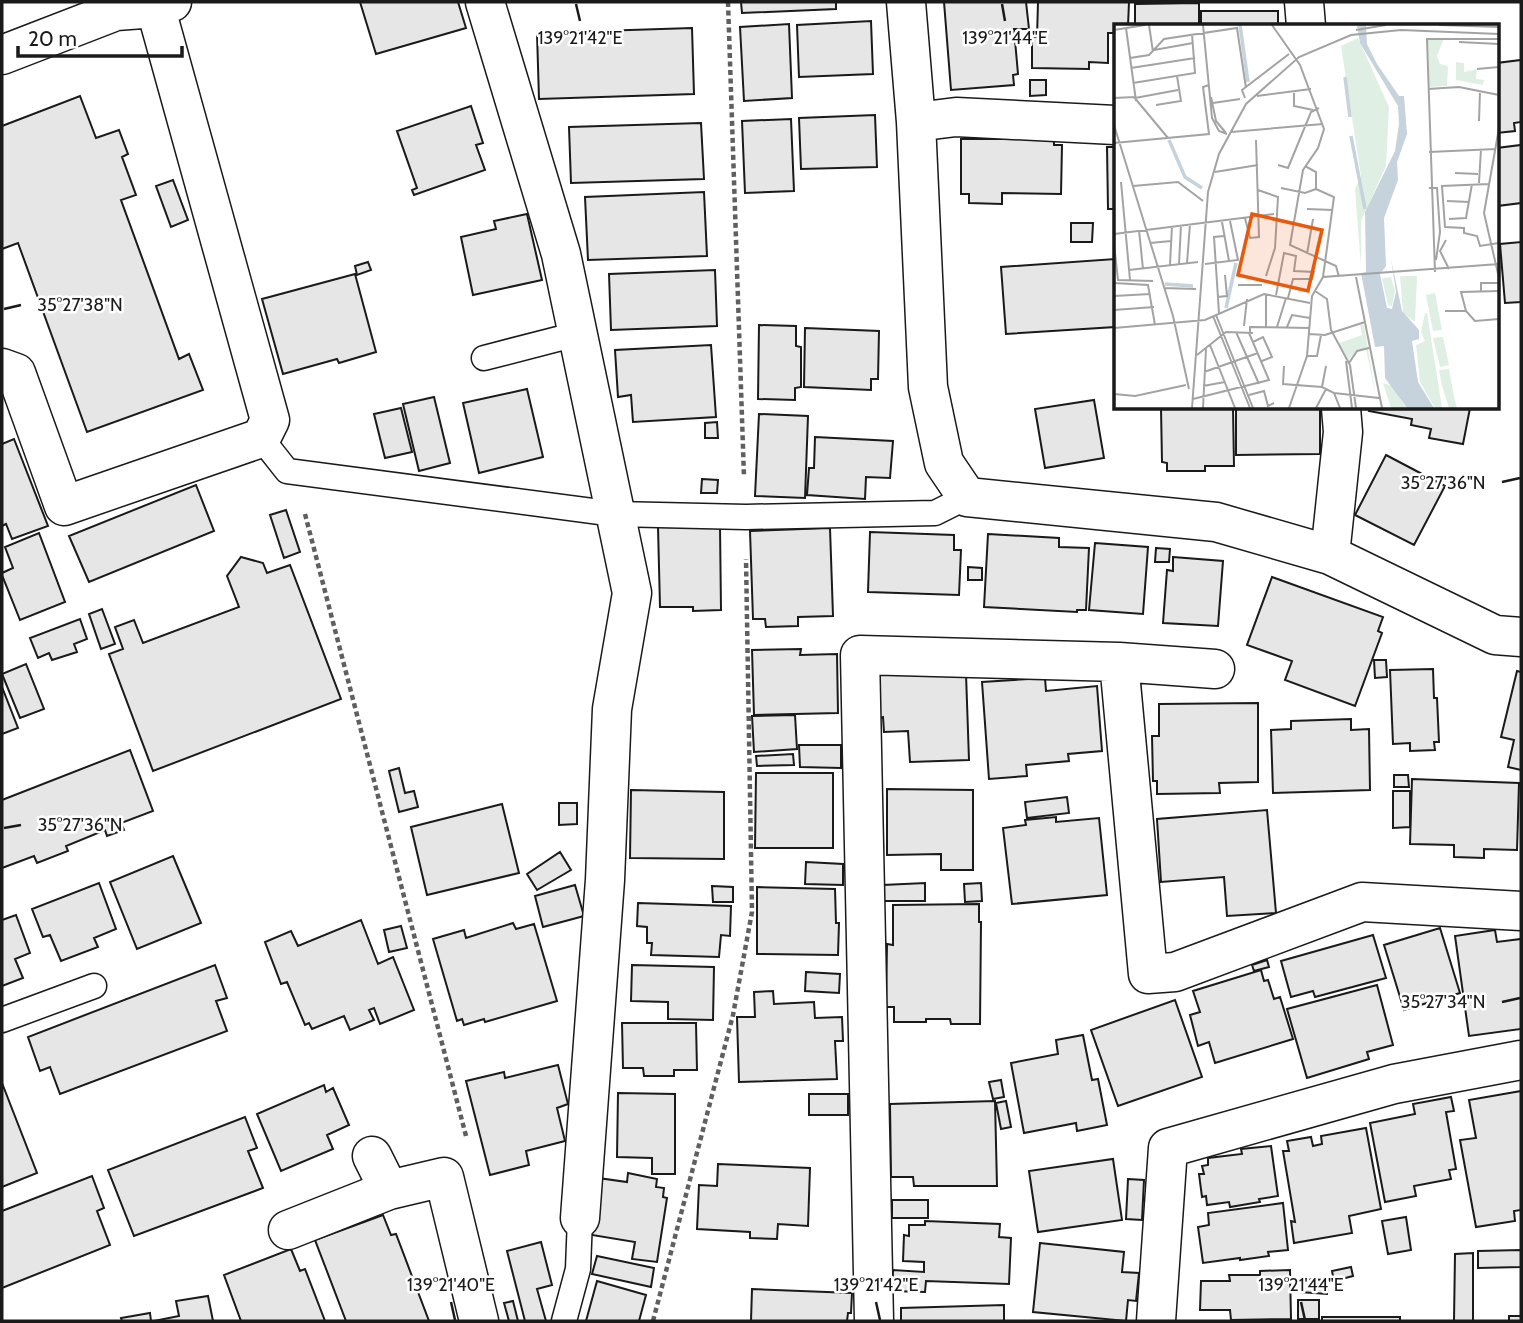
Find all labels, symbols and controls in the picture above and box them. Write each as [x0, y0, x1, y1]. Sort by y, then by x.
scale bar [18, 14, 182, 58]
inset map [1114, 24, 1498, 410]
text: 20 m [28, 26, 77, 51]
text: 139°21'42"E [538, 27, 622, 49]
text: 139°21'44"E [962, 27, 1048, 49]
text: 35°27'38"N [37, 294, 123, 316]
text: 35°27'36"N [1401, 472, 1485, 494]
text: 35°27'36"N [38, 814, 122, 836]
text: 35°27'34"N [1401, 991, 1485, 1013]
text: 139°21'40"E [407, 1274, 495, 1296]
text: 139°21'42"E [834, 1274, 918, 1296]
text: 139°21'44"E [1258, 1274, 1344, 1296]

